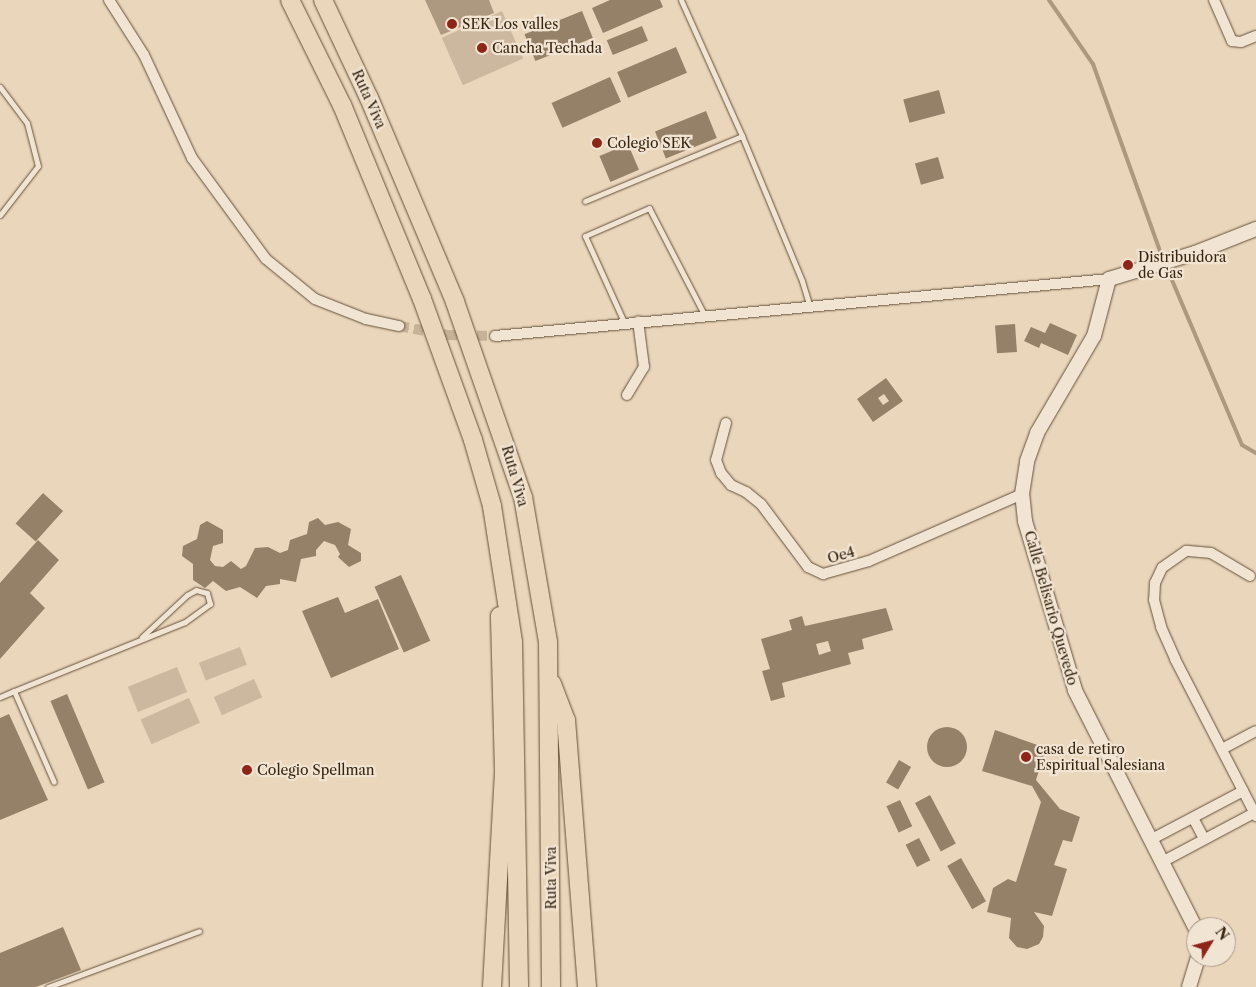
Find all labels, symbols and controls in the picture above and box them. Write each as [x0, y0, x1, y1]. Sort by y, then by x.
place label: SEK Los valles [462, 16, 559, 32]
marker: SEK Los valles [446, 18, 458, 30]
place label: Cancha Techada [492, 40, 603, 56]
marker: Cancha Techada [476, 42, 488, 54]
street label: Ruta Viva [348, 66, 390, 132]
place label: Colegio SEK [607, 135, 691, 151]
marker: Colegio SEK [591, 137, 603, 149]
place label: Distribuidora de Gas [1138, 249, 1226, 282]
marker: Distribuidora de Gas [1122, 259, 1134, 271]
street label: Ruta Viva [498, 443, 532, 509]
street label: Calle Belisario Quevedo [1021, 529, 1081, 687]
street label: Oe4 [825, 543, 857, 567]
place label: casa de retiro Espiritual Salesiana [1036, 741, 1165, 774]
marker: casa de retiro Espiritual Salesiana [1020, 751, 1032, 763]
place label: Colegio Spellman [257, 762, 375, 778]
marker: Colegio Spellman [241, 764, 253, 776]
street label: Ruta Viva [543, 846, 559, 910]
north arrow [1186, 917, 1236, 967]
text: N [1211, 923, 1233, 944]

